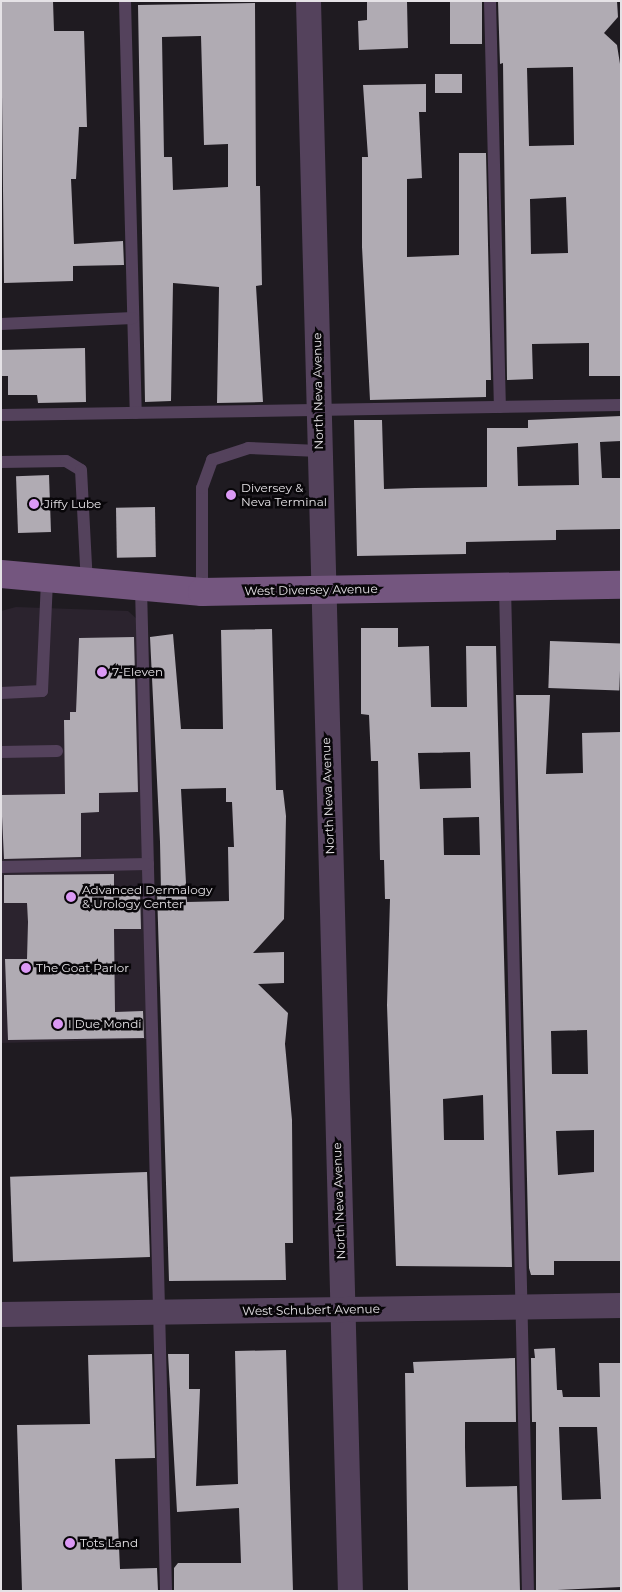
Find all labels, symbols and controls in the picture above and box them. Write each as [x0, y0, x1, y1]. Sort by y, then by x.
street label: North Neva Avenue [310, 332, 326, 450]
place label: Diversey & Neva Terminal [241, 481, 327, 509]
marker: Diversey & Neva Terminal [225, 489, 237, 501]
place label: Jiffy Lube [44, 497, 101, 511]
marker: Jiffy Lube [28, 498, 40, 510]
street label: West Diversey Avenue [244, 582, 378, 598]
place label: 7-Eleven [112, 665, 163, 679]
marker: 7-Eleven [96, 666, 108, 678]
street label: North Neva Avenue [319, 737, 337, 855]
place label: Advanced Dermalogy & Urology Center [82, 883, 212, 911]
marker: Advanced Dermalogy & Urology Center [64, 890, 78, 904]
place label: The Goat Parlor [36, 961, 129, 975]
marker: The Goat Parlor [20, 962, 32, 974]
place label: I Due Mondi [68, 1017, 142, 1031]
marker: I Due Mondi [52, 1018, 64, 1030]
street label: North Neva Avenue [330, 1142, 348, 1260]
street label: West Schubert Avenue [242, 1302, 380, 1318]
place label: Tots Land [80, 1536, 138, 1550]
marker: Tots Land [64, 1537, 76, 1549]

